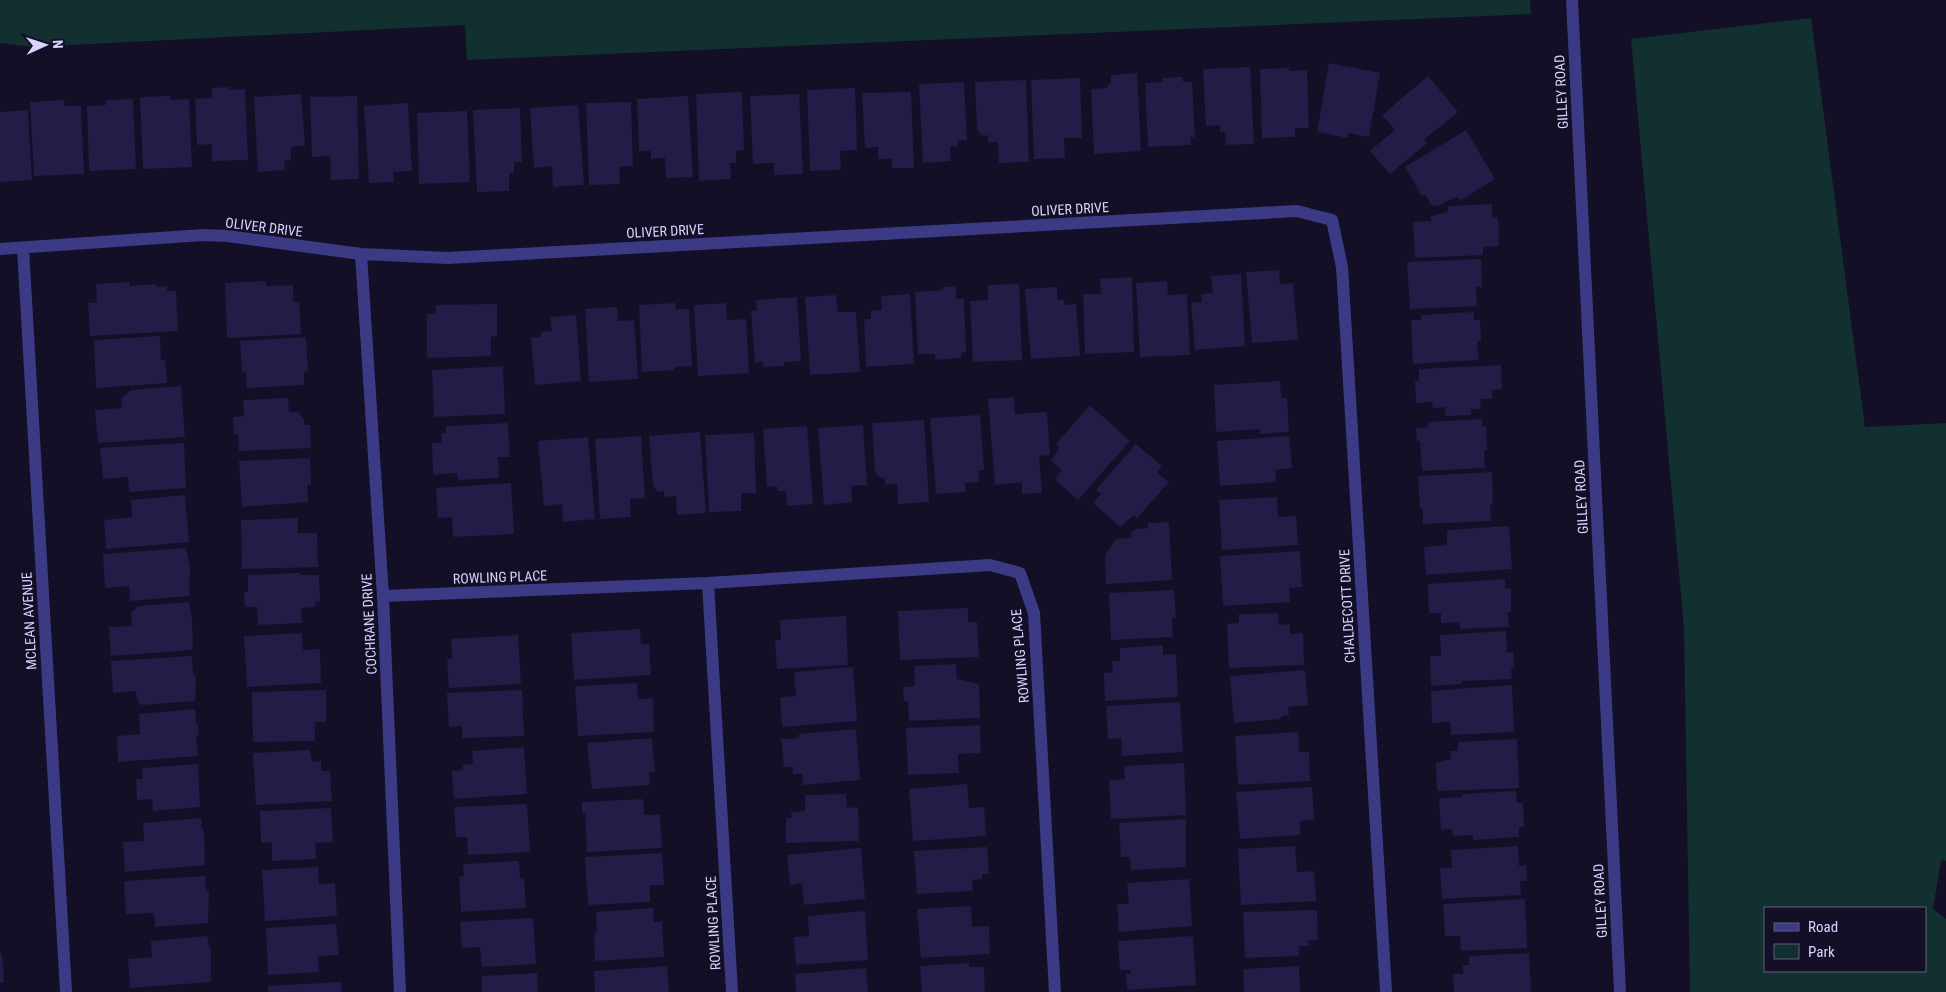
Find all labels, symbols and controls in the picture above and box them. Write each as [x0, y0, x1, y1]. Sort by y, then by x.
north arrow [20, 20, 70, 70]
text: N [50, 40, 66, 49]
street label: GILLEY ROAD [1551, 54, 1571, 130]
street label: OLIVER DRIVE [1031, 199, 1109, 219]
street label: OLIVER DRIVE [224, 214, 304, 240]
street label: OLIVER DRIVE [626, 221, 704, 241]
street label: GILLEY ROAD [1571, 459, 1591, 535]
street label: CHALDECOTT DRIVE [1336, 549, 1358, 663]
street label: ROWLING PLACE [453, 567, 547, 587]
street label: MCLEAN AVENUE [18, 572, 40, 670]
street label: COCHRANE DRIVE [358, 573, 380, 675]
street label: ROWLING PLACE [1008, 608, 1032, 704]
street label: GILLEY ROAD [1590, 863, 1610, 939]
street label: ROWLING PLACE [703, 875, 723, 970]
legend [1764, 907, 1926, 972]
text: Road [1808, 918, 1838, 936]
text: Park [1808, 943, 1835, 961]

